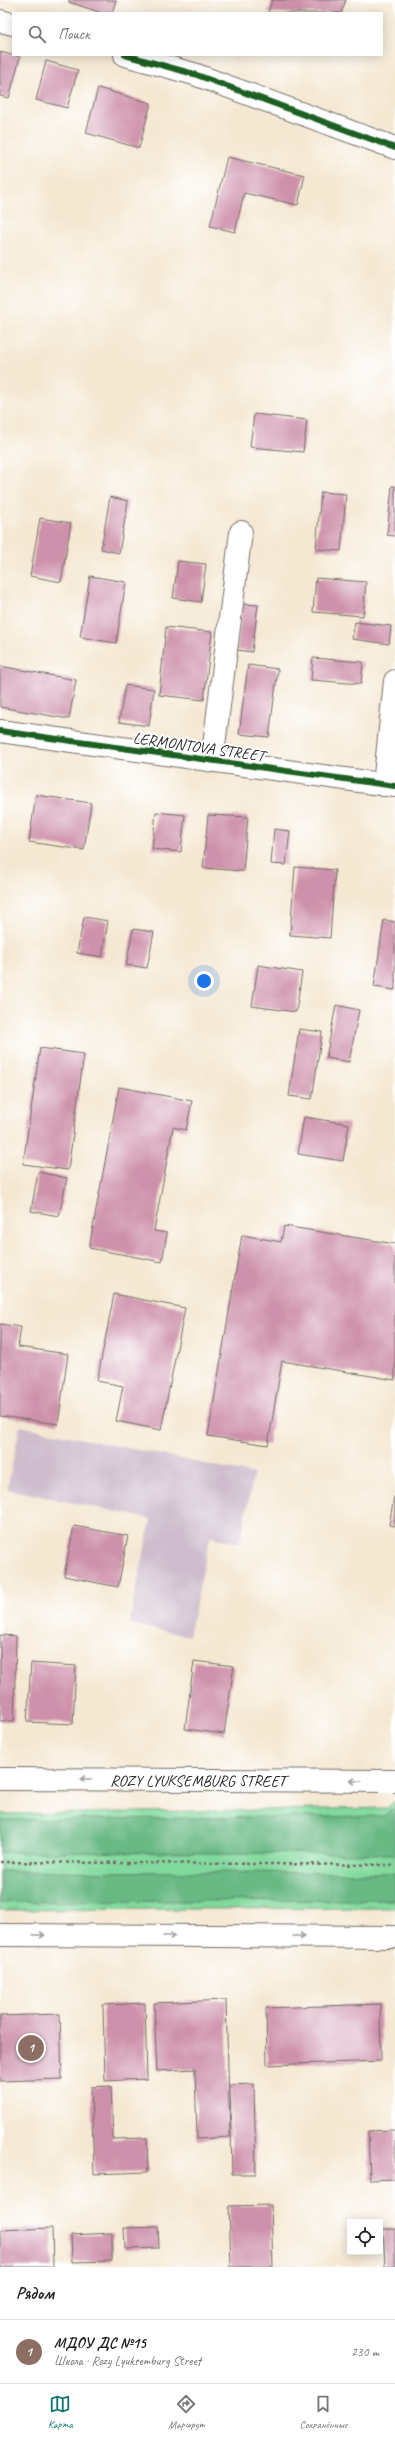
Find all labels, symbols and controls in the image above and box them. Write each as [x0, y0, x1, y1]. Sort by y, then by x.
search box [12, 12, 383, 56]
icon: search [26, 23, 48, 45]
text: Поиск [58, 25, 90, 44]
street label: LERMONTOVA STREET [132, 728, 269, 767]
your location [194, 971, 214, 991]
street label: ROZY LYUKSEMBURG STREET [110, 1771, 291, 1791]
one-way arrow [80, 1775, 93, 1783]
one-way arrow [350, 1777, 363, 1785]
one-way arrow [32, 1931, 45, 1939]
one-way arrow [162, 1932, 175, 1940]
one-way arrow [292, 1932, 305, 1940]
pin: 1 [18, 2033, 44, 2063]
map controls [347, 2219, 383, 2255]
button: locate [347, 2219, 383, 2255]
text: Рядом [16, 2283, 54, 2304]
text: МДОУ ДС №15 [54, 2334, 146, 2353]
text: 1 [26, 2344, 32, 2360]
text: 230 m [351, 2344, 379, 2360]
text: Школа · Rozy Lyuksemburg Street [54, 2353, 201, 2369]
tab: Карта [48, 2393, 73, 2431]
tab: Маршрут [168, 2393, 204, 2431]
tab: Сохранённые [300, 2393, 347, 2431]

